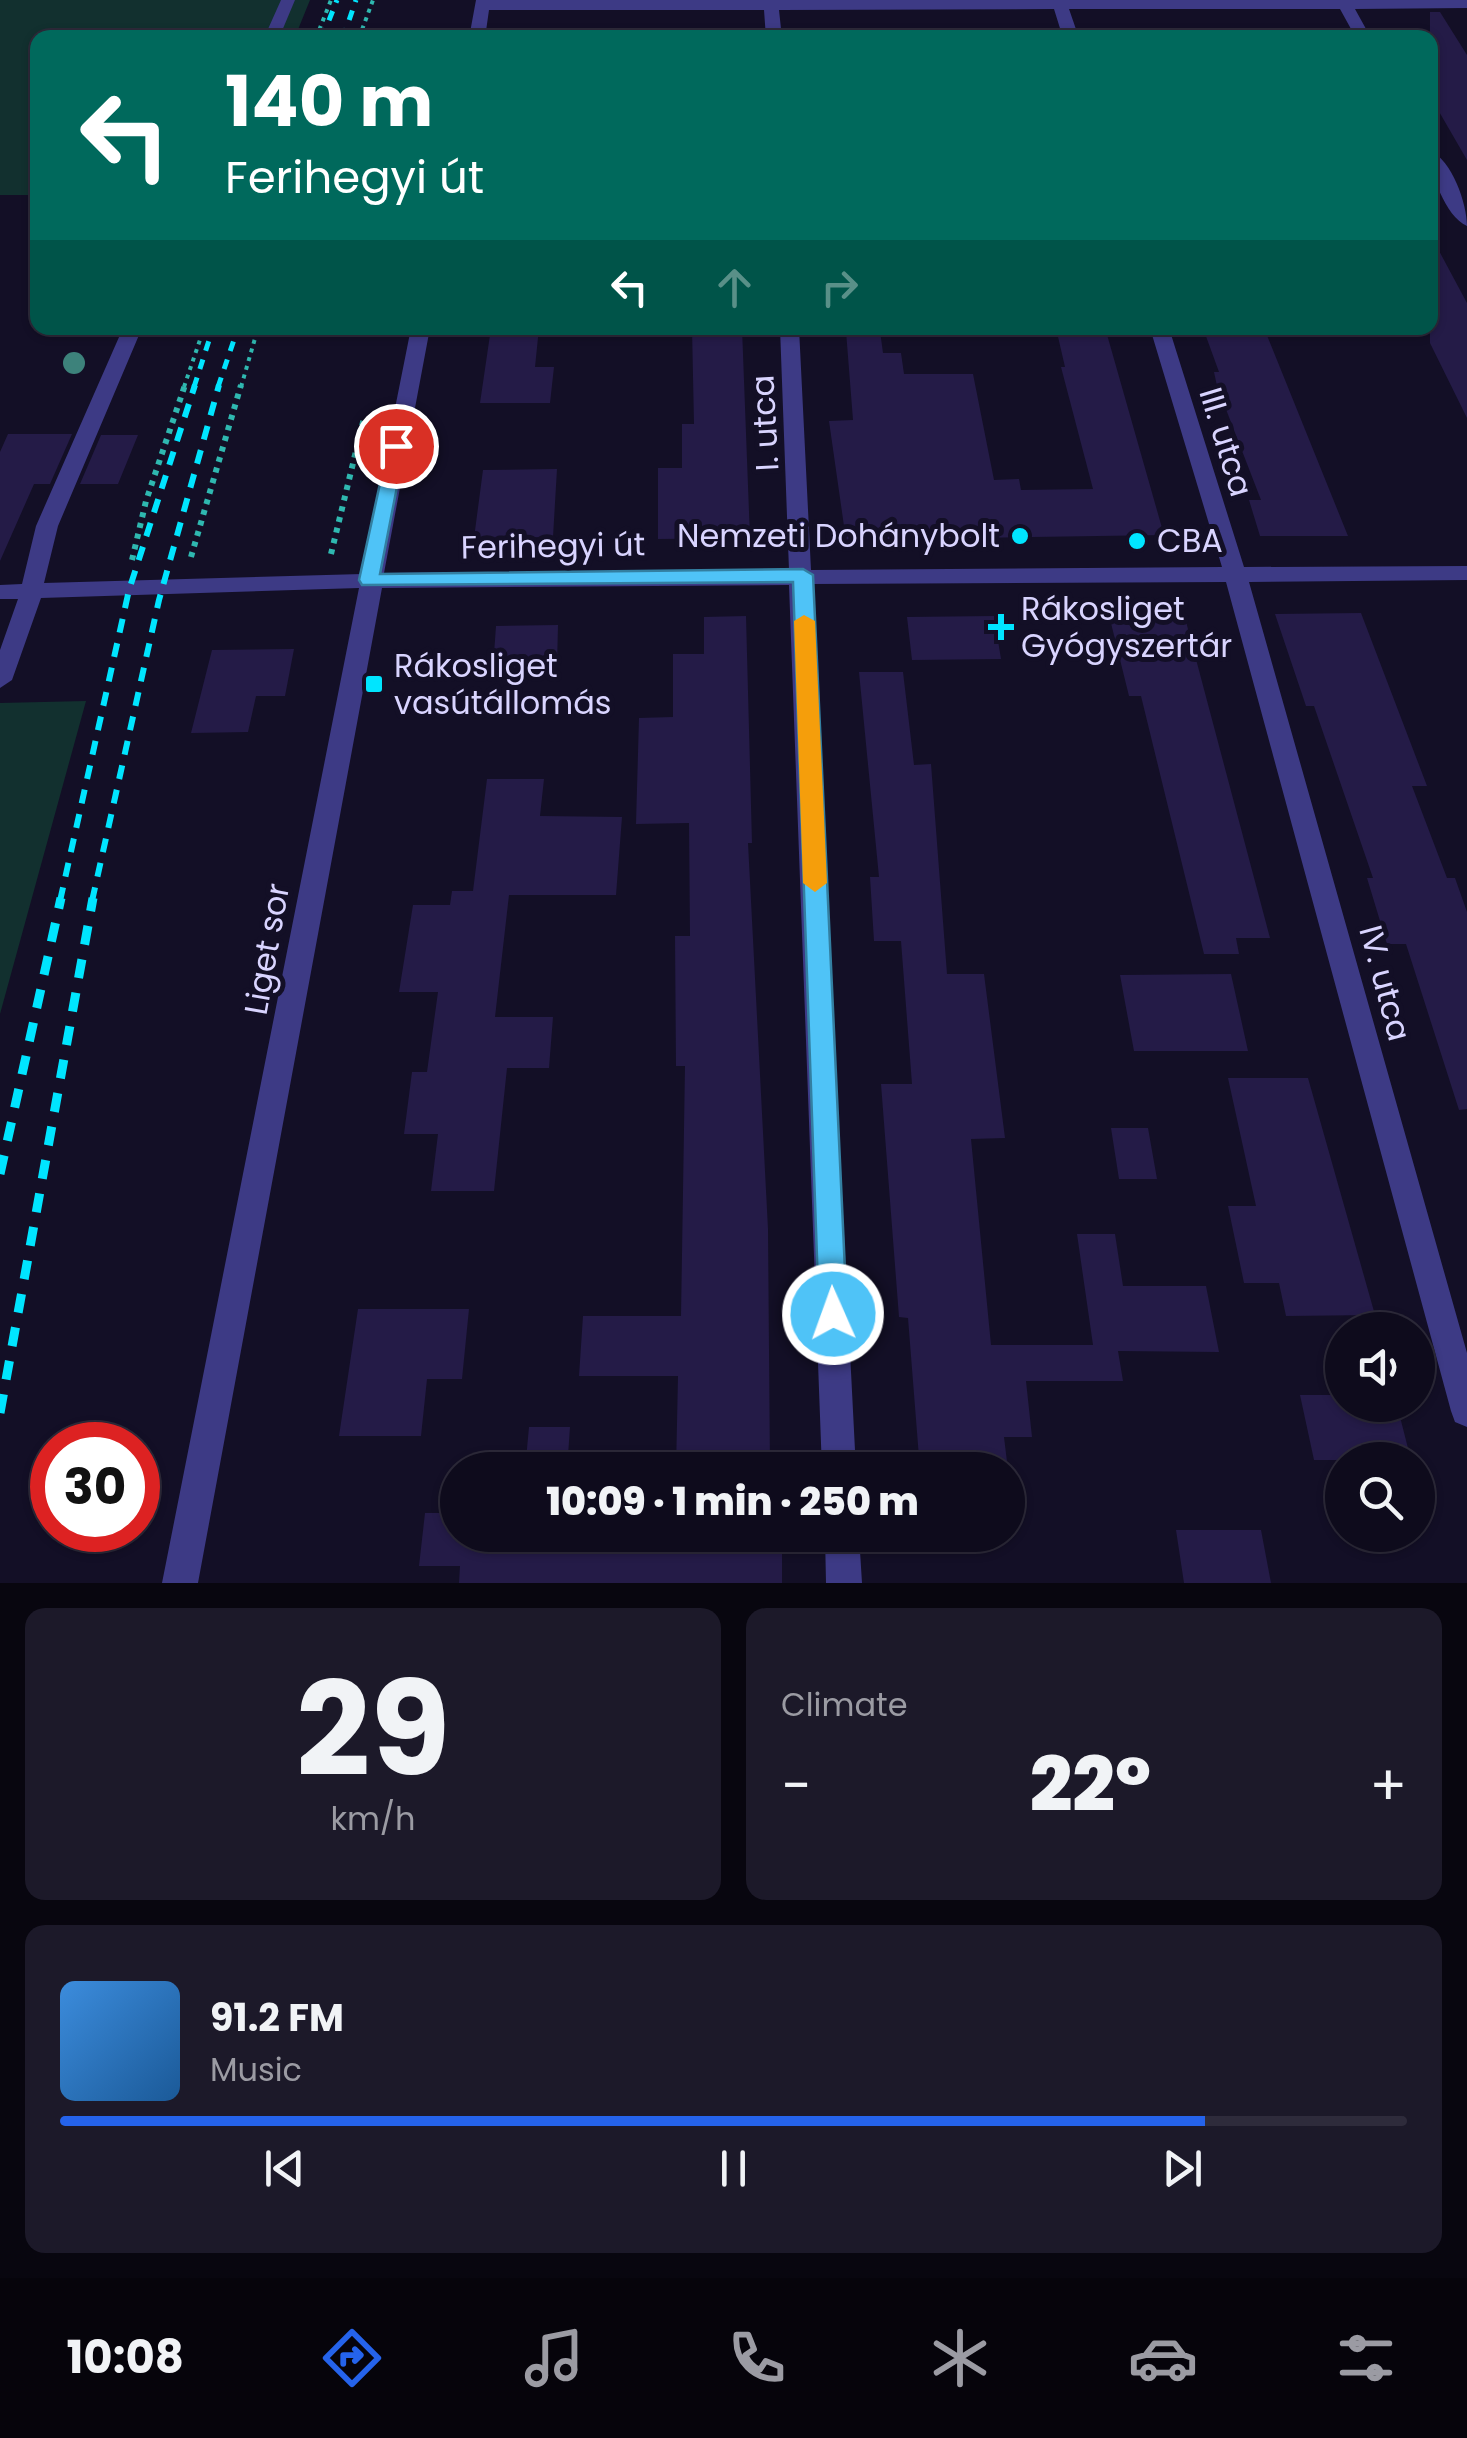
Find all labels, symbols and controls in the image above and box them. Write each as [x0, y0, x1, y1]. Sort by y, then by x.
text: 140 m [225, 52, 433, 151]
icon: left [60, 70, 190, 200]
text: Ferihegyi út [225, 146, 484, 209]
icon: left [602, 260, 657, 315]
icon: ahead [707, 260, 762, 315]
icon: right [812, 260, 867, 315]
street label: I. utca [740, 374, 789, 472]
street label: III. utca [1189, 382, 1264, 502]
pin [354, 404, 439, 489]
icon: arrive [369, 419, 424, 474]
place label: Nemzeti Dohánybolt [677, 513, 1000, 558]
place label: CBA [1157, 518, 1223, 563]
street label: Ferihegyi út [460, 521, 646, 570]
marker: Nemzeti Dohánybolt [1009, 525, 1031, 547]
marker: CBA [1126, 530, 1148, 552]
place label: Rákosliget Gyógyszertár [1021, 586, 1232, 668]
marker: Rákosliget Gyógyszertár [990, 616, 1012, 638]
place label: Rákosliget vasútállomás [394, 643, 612, 725]
marker: Rákosliget vasútállomás [363, 673, 385, 695]
street label: Liget sor [233, 880, 300, 1018]
street label: IV. utca [1348, 920, 1422, 1046]
position arrow [781, 1262, 885, 1366]
map controls [1325, 1312, 1435, 1552]
button: sound [1325, 1312, 1435, 1422]
speed limit sign: 30 [30, 1422, 160, 1552]
button: search [1325, 1442, 1435, 1552]
text: 10:09 · 1 min · 250 m [546, 1475, 919, 1528]
text: 29 [296, 1638, 450, 1821]
text: Climate [781, 1682, 908, 1727]
text: 22° [1030, 1732, 1151, 1837]
text: − [781, 1747, 811, 1824]
text: + [1369, 1747, 1407, 1824]
text: km/h [330, 1796, 416, 1841]
text: 91.2 FM [210, 1991, 344, 2044]
text: Music [210, 2047, 302, 2092]
icon: previous [257, 2141, 312, 2196]
icon: pause [706, 2141, 761, 2196]
icon: next [1155, 2141, 1210, 2196]
icon: directions [317, 2323, 387, 2393]
icon: music [519, 2323, 589, 2393]
icon: phone [722, 2323, 792, 2393]
icon: climate [925, 2323, 995, 2393]
icon: car [1128, 2323, 1198, 2393]
icon: filters [1331, 2323, 1401, 2393]
text: 10:08 [66, 2326, 184, 2389]

